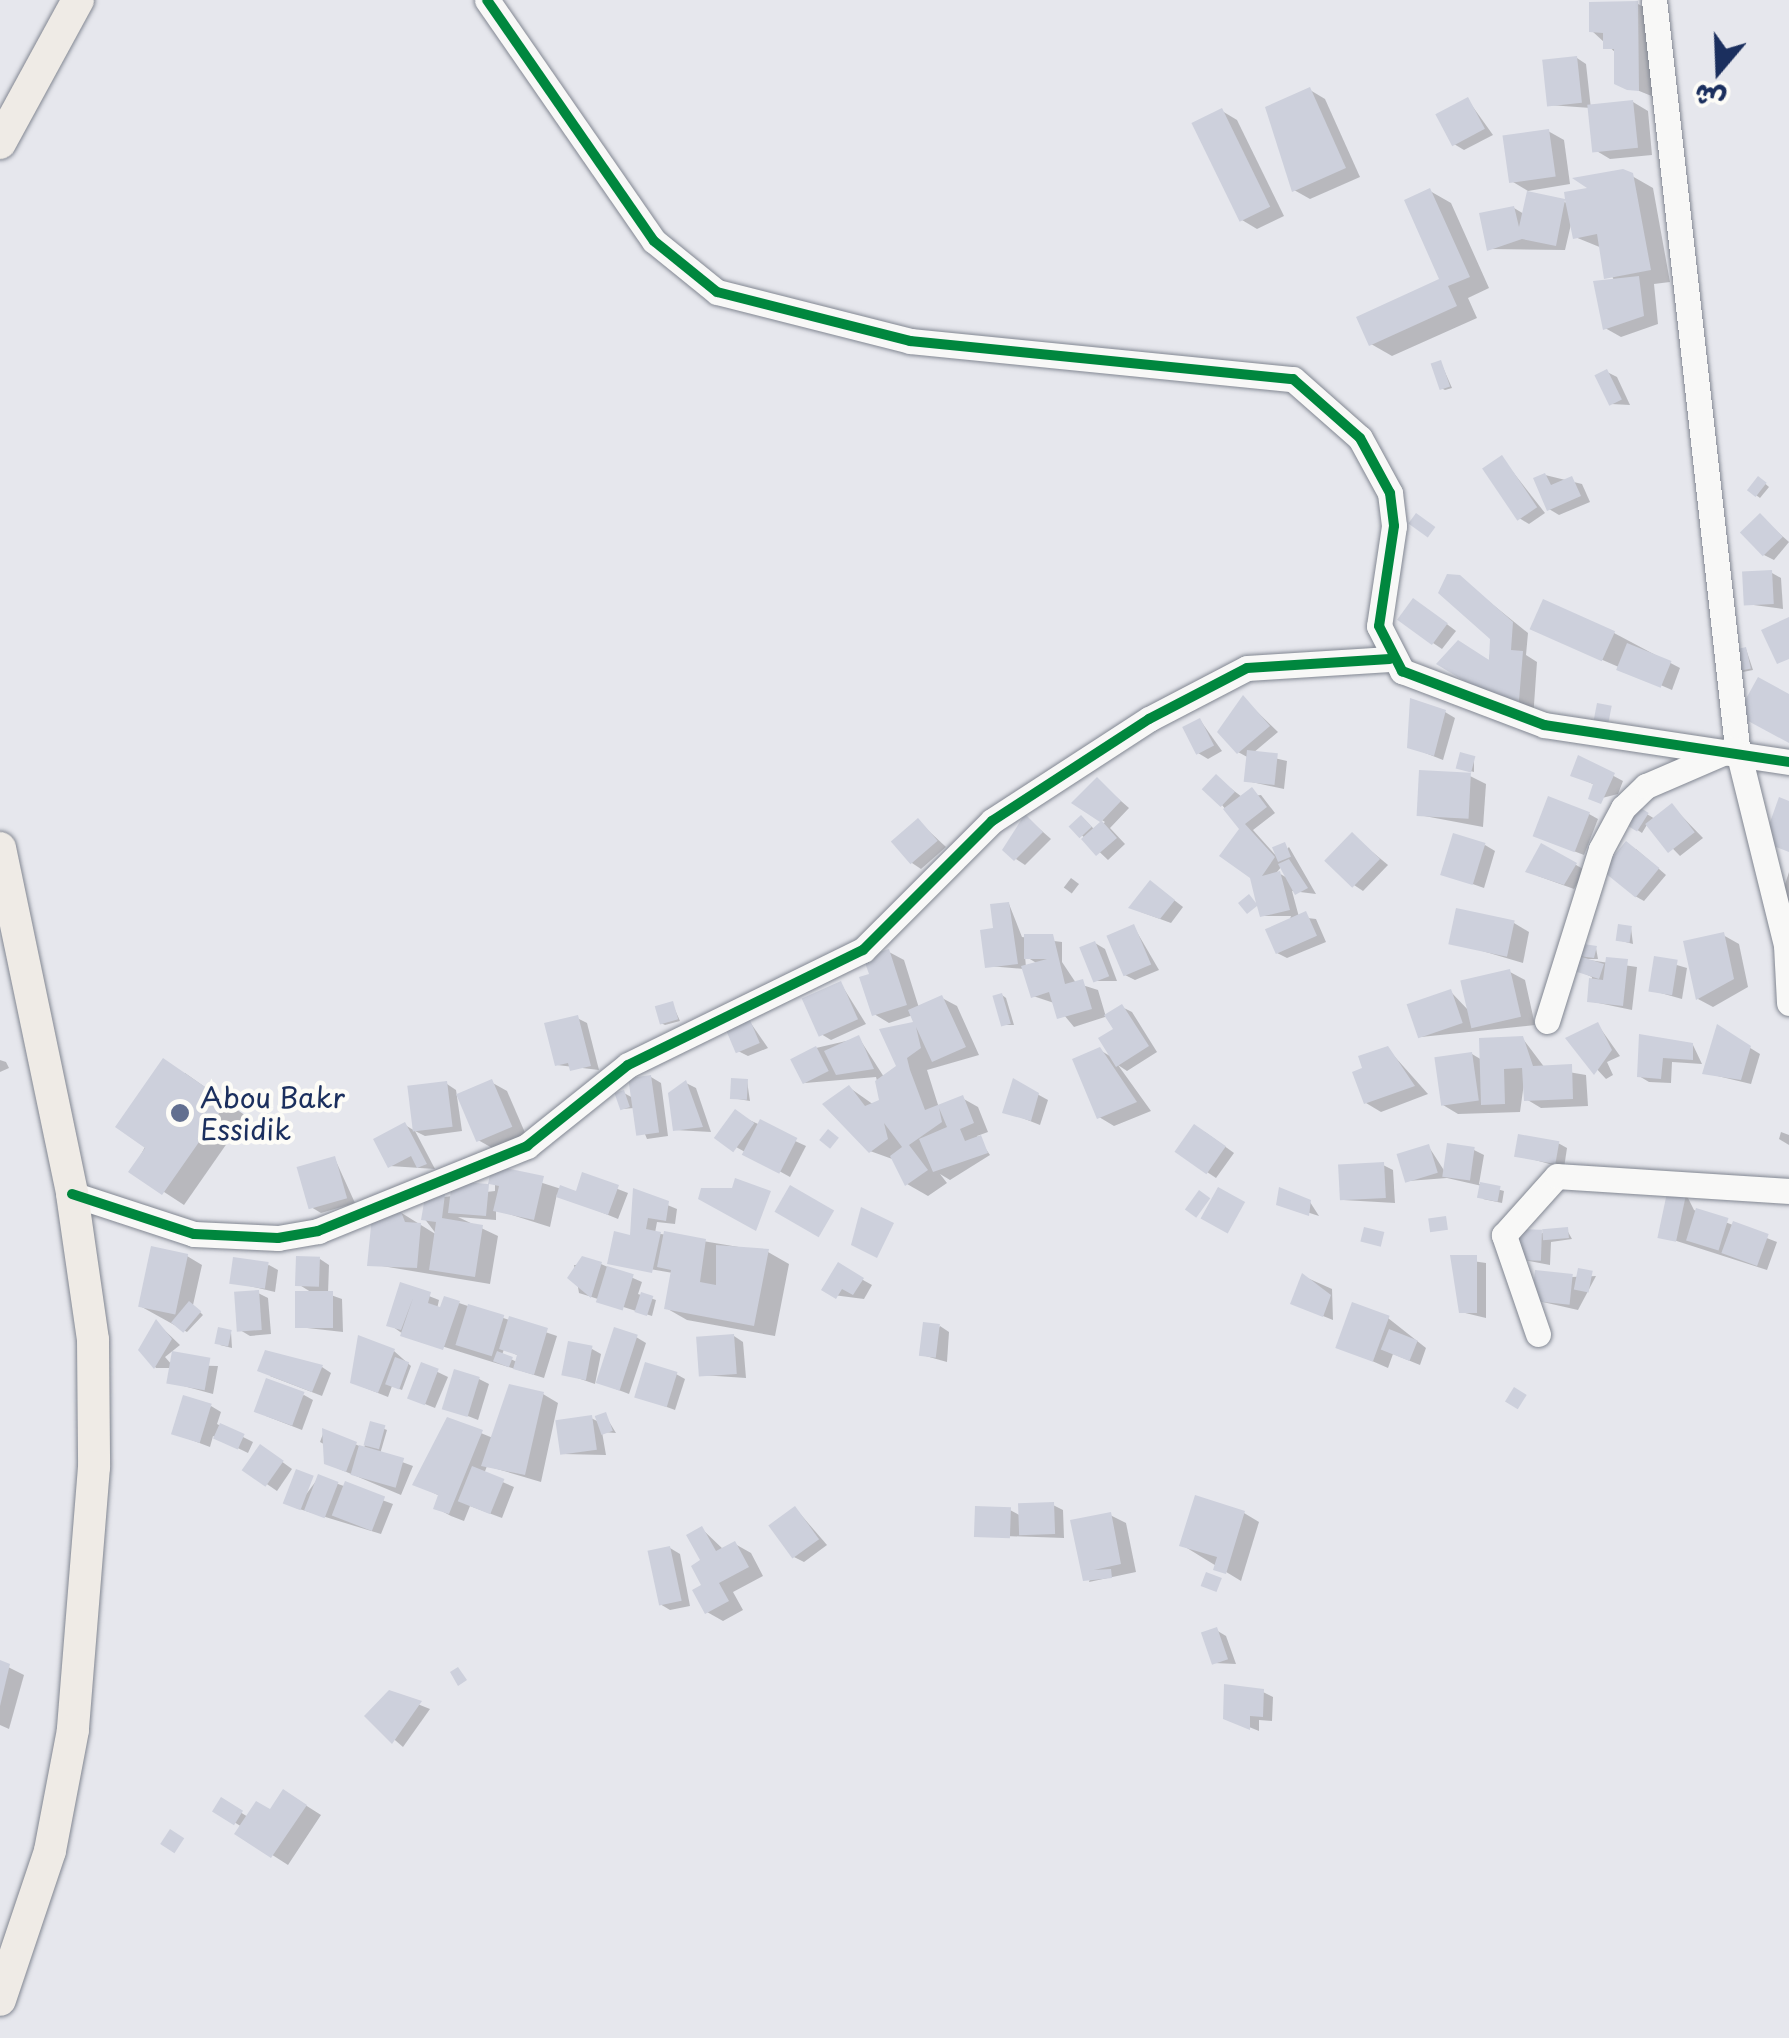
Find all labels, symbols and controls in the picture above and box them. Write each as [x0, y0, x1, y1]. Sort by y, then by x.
north arrow [1669, 20, 1769, 120]
text: ش [1688, 73, 1731, 124]
place label: Abou Bakr Essidik [200, 1080, 347, 1146]
marker: Abou Bakr Essidik [169, 1102, 191, 1124]

